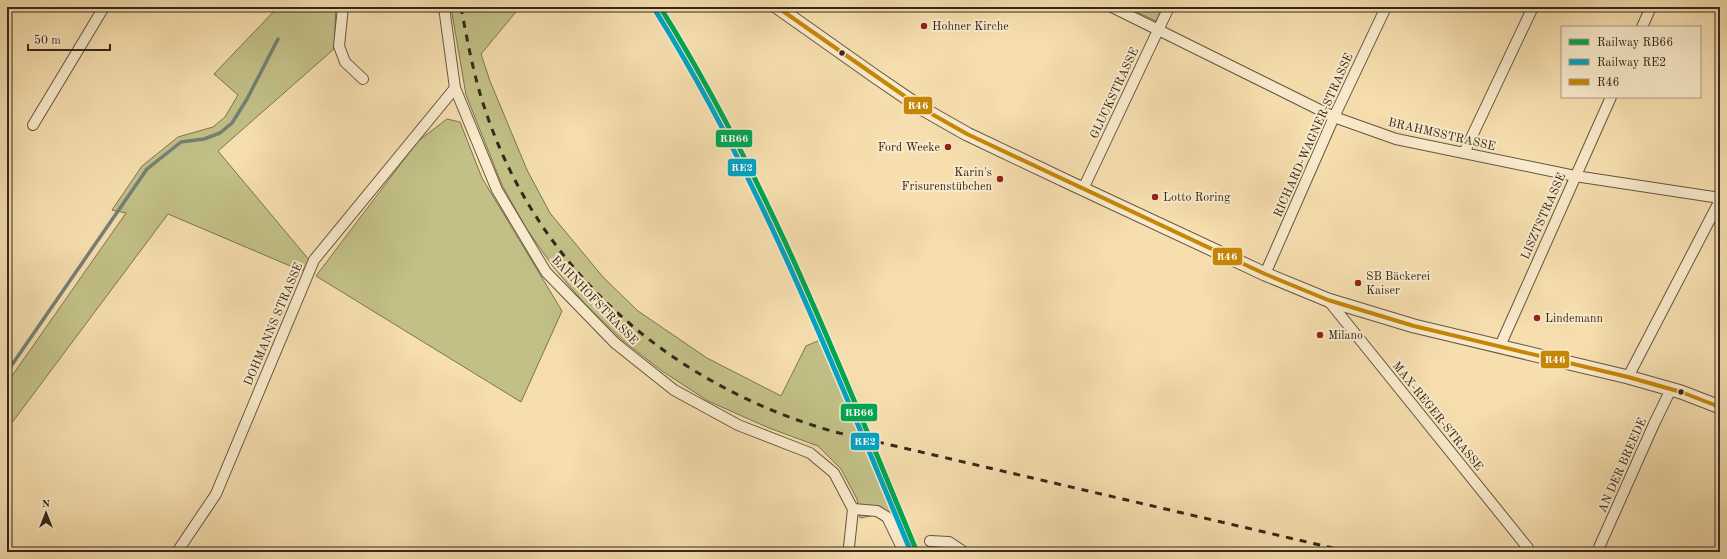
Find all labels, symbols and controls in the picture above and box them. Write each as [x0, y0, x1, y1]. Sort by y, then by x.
marker: Hohner Kirche [919, 21, 929, 31]
place label: Hohner Kirche [932, 21, 1009, 33]
scale bar [28, 26, 110, 52]
legend [1561, 26, 1701, 98]
text: 50 m [34, 34, 61, 47]
text: Railway RB66 [1597, 37, 1673, 49]
street label: GLUCKSTRASSE [1089, 46, 1141, 141]
unlabelled marker [837, 48, 847, 58]
street label: RICHARD-WAGNER-STRASSE [1272, 52, 1356, 219]
text: Railway RE2 [1597, 57, 1666, 69]
text: R46 [1597, 77, 1620, 89]
line badge: R46 [903, 96, 933, 115]
text: R46 [908, 101, 928, 112]
street label: BRAHMSSTRASSE [1387, 117, 1497, 153]
line badge: RB66 [715, 129, 753, 148]
text: RB66 [720, 134, 748, 145]
place label: Ford Weeke [878, 142, 940, 154]
marker: Ford Weeke [943, 142, 953, 152]
line badge: RE2 [727, 158, 757, 177]
text: RE2 [731, 163, 753, 174]
place label: Karin's Frisurenstübchen [901, 167, 993, 193]
street label: LISZTSTRASSE [1519, 171, 1568, 262]
marker: Karin's Frisurenstübchen [995, 174, 1005, 184]
marker: Lotto Roring [1150, 192, 1160, 202]
place label: Lotto Roring [1163, 192, 1231, 204]
line badge: R46 [1212, 247, 1243, 266]
text: R46 [1217, 252, 1237, 263]
street label: BAHNHOFSTRASSE [549, 254, 640, 348]
street label: DOHMANNS STRASSE [242, 261, 305, 388]
place label: SB Bäckerei Kaiser [1366, 271, 1430, 297]
marker: SB Bäckerei Kaiser [1353, 278, 1363, 288]
marker: Lindemann [1532, 313, 1542, 323]
place label: Lindemann [1545, 313, 1603, 325]
marker: Milano [1315, 330, 1325, 340]
place label: Milano [1328, 330, 1363, 342]
line badge: R46 [1540, 350, 1570, 369]
text: R46 [1545, 355, 1565, 366]
street label: MAX-REGER-STRASSE [1390, 360, 1485, 473]
unlabelled marker [1676, 387, 1686, 397]
line badge: RB66 [840, 403, 878, 422]
text: RB66 [845, 408, 873, 419]
street label: AN DER BREEDE [1597, 416, 1649, 515]
line badge: RE2 [850, 432, 880, 451]
text: RE2 [854, 437, 876, 448]
north arrow [26, 493, 66, 533]
text: N [42, 499, 51, 510]

